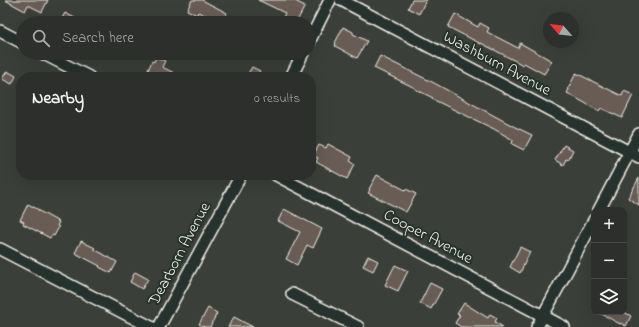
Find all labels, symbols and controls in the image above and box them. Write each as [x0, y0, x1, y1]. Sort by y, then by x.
north arrow [543, 12, 579, 48]
search box [16, 16, 316, 60]
street label: Washburn Avenue [439, 25, 556, 103]
icon: search [30, 27, 52, 49]
text: Search here [62, 27, 134, 49]
text: Nearby [32, 86, 84, 111]
text: 0 results [254, 89, 300, 108]
street label: Dearborn Avenue [142, 197, 218, 311]
street label: Cooper Avenue [379, 203, 478, 271]
map controls [591, 207, 627, 315]
button: + [591, 207, 627, 243]
button: − [591, 243, 627, 279]
button: layers [591, 279, 627, 315]

